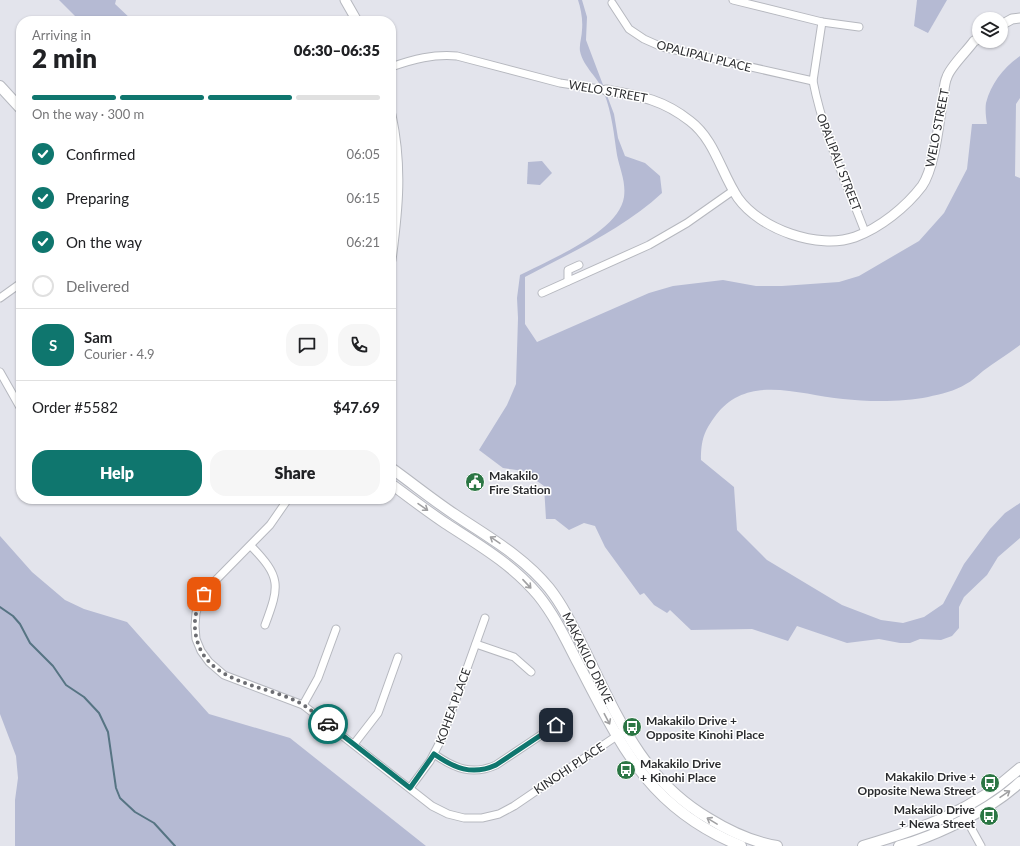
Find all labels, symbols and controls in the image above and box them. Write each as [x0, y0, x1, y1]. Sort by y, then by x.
map controls [972, 12, 1008, 48]
button: layers [972, 12, 1008, 48]
text: Arriving in [32, 27, 91, 43]
street label: OPALIPALI PLACE [655, 37, 753, 75]
text: 06:30–06:35 [294, 41, 380, 59]
text: 2 min [32, 42, 97, 74]
street label: WELO STREET [567, 77, 649, 105]
street label: WELO STREET [922, 87, 952, 169]
text: On the way · 300 m [32, 106, 144, 122]
street label: OPALIPALI STREET [813, 111, 865, 213]
icon: check [32, 143, 54, 165]
text: Confirmed [66, 145, 135, 163]
text: 06:05 [347, 146, 380, 162]
icon: check [32, 187, 54, 209]
text: Preparing [66, 189, 129, 207]
text: 06:15 [347, 190, 380, 206]
icon: check [32, 231, 54, 253]
text: On the way [66, 233, 142, 251]
text: 06:21 [347, 234, 380, 250]
text: Delivered [66, 277, 129, 295]
button: chat [286, 324, 328, 366]
button: phone [338, 324, 380, 366]
text: Sam [84, 328, 112, 346]
text: S [49, 336, 57, 354]
text: Courier · 4.9 [84, 346, 155, 362]
text: Order #5582 [32, 398, 118, 416]
text: $47.69 [333, 398, 380, 416]
button: Help [32, 450, 202, 496]
button: Share [210, 450, 380, 496]
place label: Makakilo Fire Station [489, 468, 551, 497]
public building icon: Makakilo Fire Station [464, 471, 486, 493]
one-way arrow [417, 503, 428, 511]
one-way arrow [489, 535, 501, 543]
pin [187, 577, 221, 611]
one-way arrow [523, 578, 532, 589]
icon: bag [193, 583, 215, 605]
street label: MAKAKILO DRIVE [559, 610, 617, 706]
street label: KOHEA PLACE [432, 666, 474, 746]
courier [308, 704, 348, 744]
pin [539, 708, 573, 742]
icon: car [317, 713, 339, 735]
one-way arrow [604, 713, 611, 725]
place label: Makakilo Drive + Opposite Kinohi Place [646, 713, 765, 742]
icon: home [545, 714, 567, 736]
bus stop icon: Makakilo Drive + Opposite Kinohi Place [621, 716, 643, 738]
street label: KINOHI PLACE [531, 739, 607, 797]
place label: Makakilo Drive + Kinohi Place [640, 756, 722, 785]
bus stop icon: Makakilo Drive + Kinohi Place [615, 759, 637, 781]
place label: Makakilo Drive + Opposite Newa Street [858, 769, 977, 798]
bus stop icon: Makakilo Drive + Opposite Newa Street [979, 772, 1001, 794]
one-way arrow [999, 790, 1010, 798]
place label: Makakilo Drive + Newa Street [894, 802, 976, 831]
bus stop icon: Makakilo Drive + Newa Street [978, 805, 1000, 827]
one-way arrow [706, 816, 718, 824]

